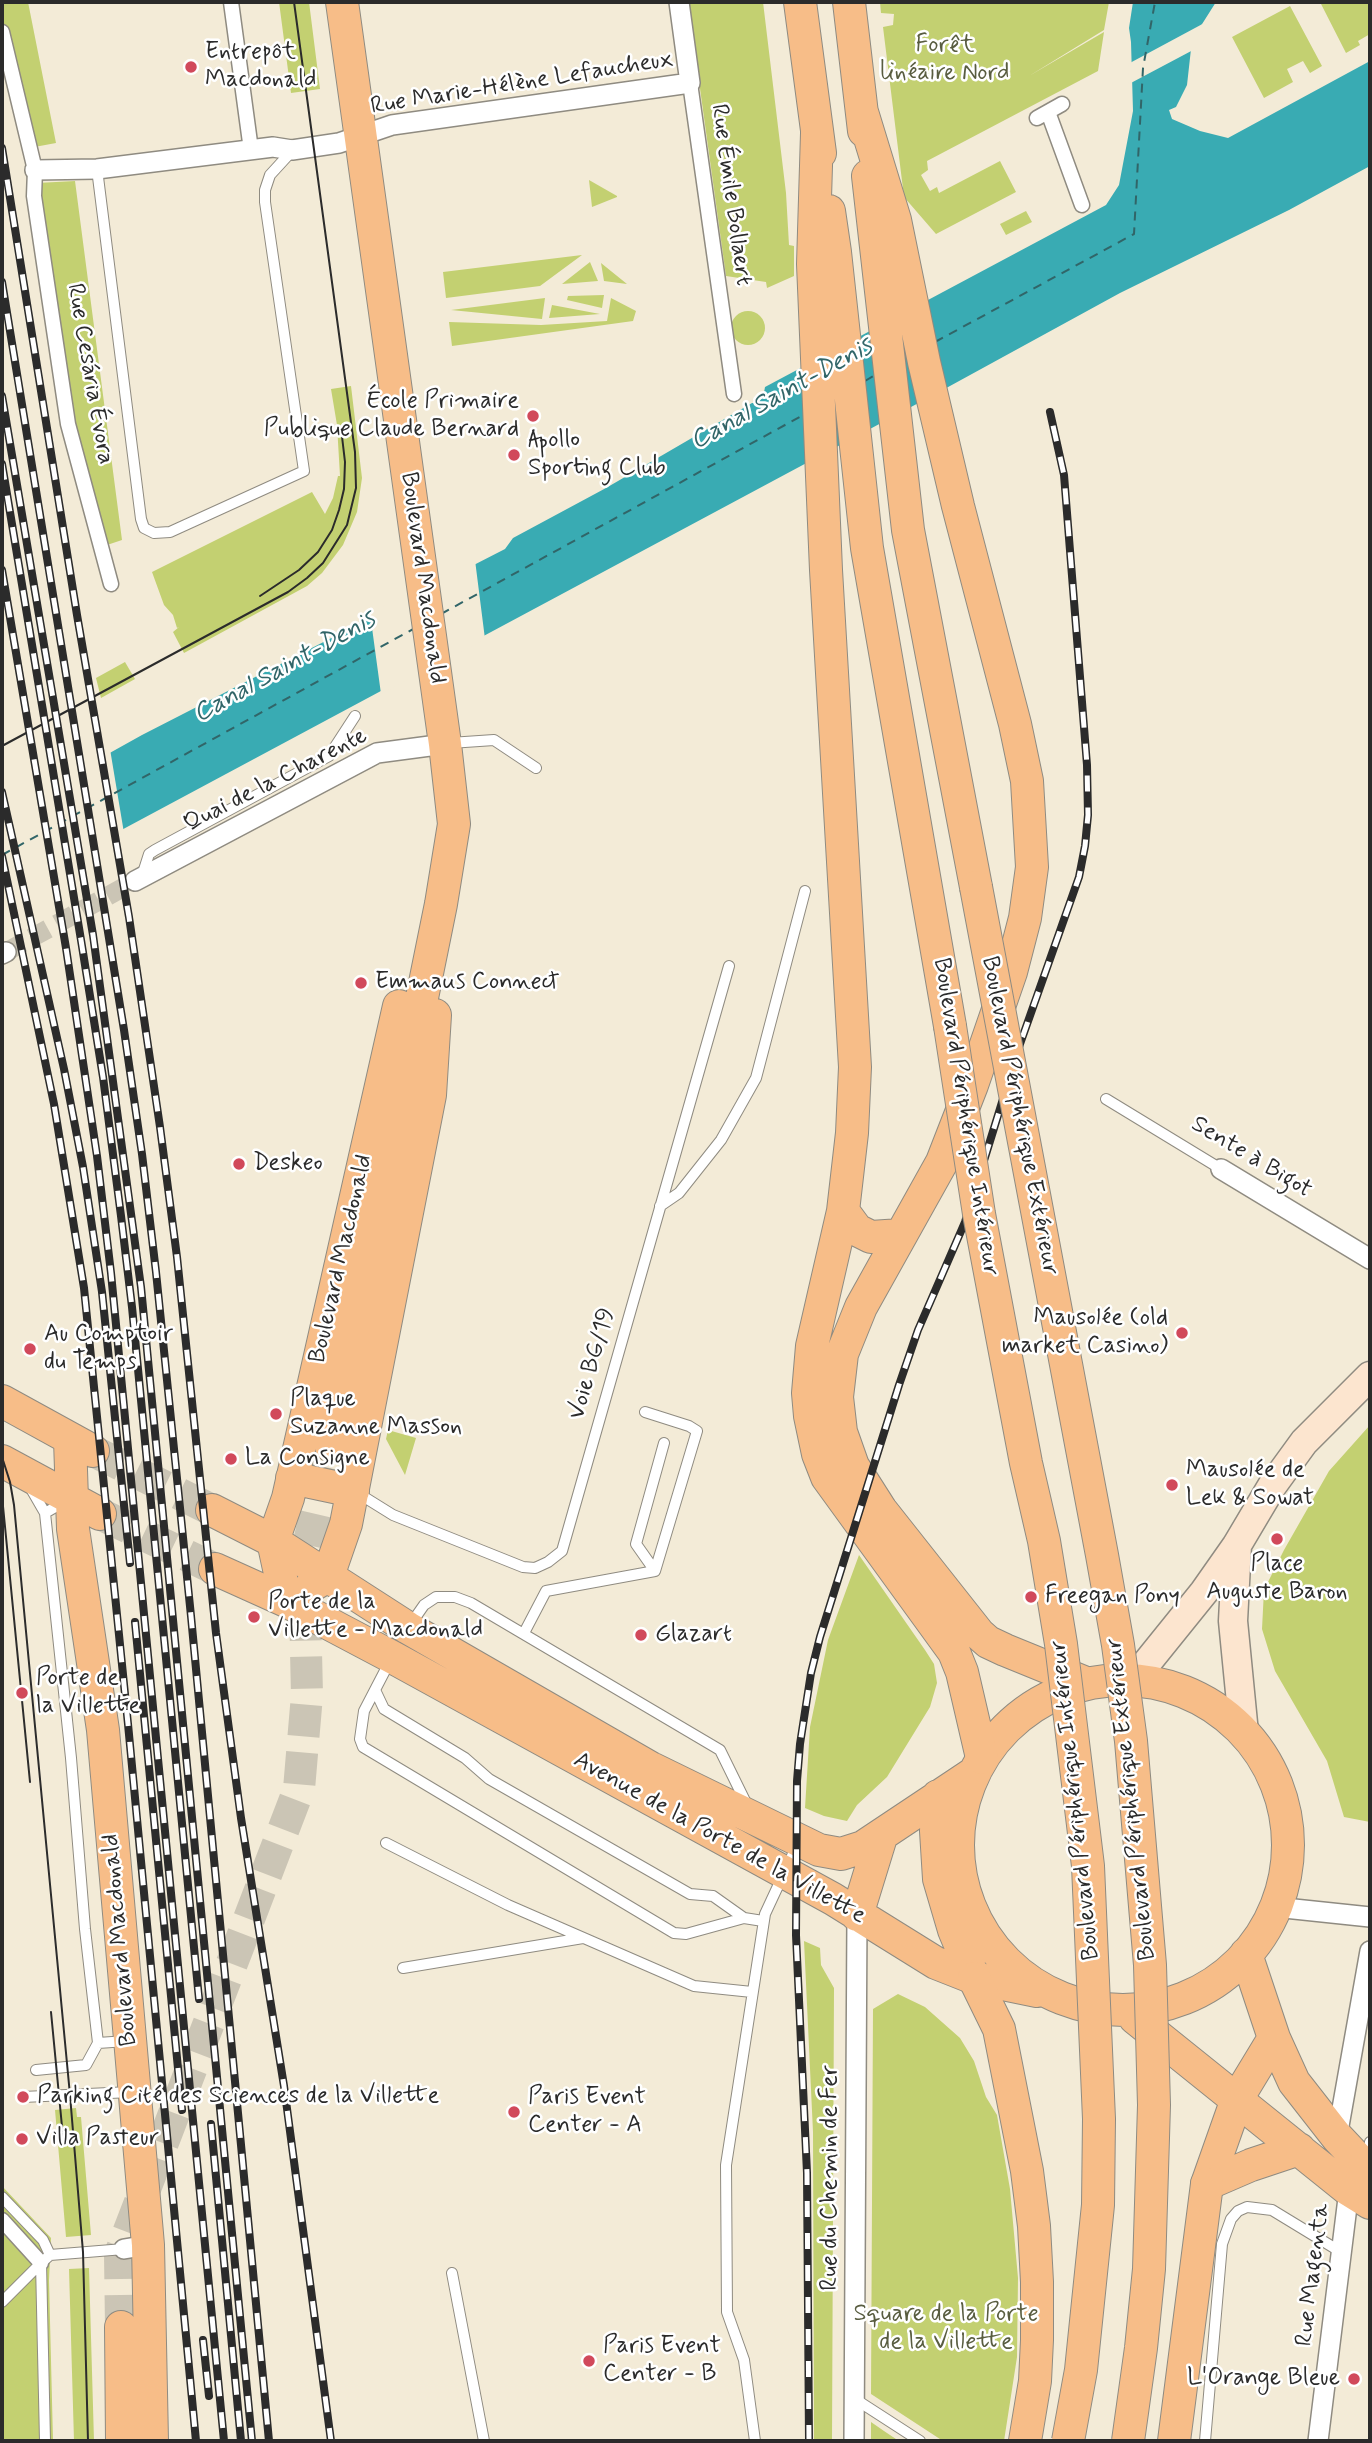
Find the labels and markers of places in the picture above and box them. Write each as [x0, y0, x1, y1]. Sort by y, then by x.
place label: Entrepôt Macdonald [205, 39, 317, 95]
marker: Entrepôt Macdonald [183, 59, 199, 75]
place label: École Primaire Publique Claude Bernard [264, 388, 519, 444]
marker: École Primaire Publique Claude Bernard [525, 408, 541, 424]
place label: Apollo Sporting Club [528, 427, 666, 483]
marker: Apollo Sporting Club [506, 447, 522, 463]
place label: Emmaus Connect [375, 969, 559, 997]
marker: Emmaus Connect [353, 975, 369, 991]
place label: Deskeo [253, 1150, 323, 1178]
marker: Deskeo [231, 1156, 247, 1172]
place label: Mausolée (old market Casino) [1002, 1305, 1168, 1361]
place label: Au Comptoir du Temps [44, 1321, 173, 1377]
marker: Mausolée (old market Casino) [1174, 1325, 1190, 1341]
marker: Au Comptoir du Temps [22, 1341, 38, 1357]
place label: Plaque Suzanne Masson [290, 1386, 462, 1442]
marker: Plaque Suzanne Masson [268, 1406, 284, 1422]
place label: La Consigne [245, 1445, 370, 1473]
marker: La Consigne [223, 1451, 239, 1467]
place label: Mausolée de Lek & Sowat [1186, 1457, 1314, 1513]
marker: Mausolée de Lek & Sowat [1164, 1477, 1180, 1493]
marker: Place Auguste Baron [1269, 1531, 1285, 1547]
place label: Place Auguste Baron [1206, 1551, 1348, 1607]
place label: Freegan Pony [1045, 1583, 1180, 1611]
place label: Porte de la Villette - Macdonald [268, 1589, 483, 1645]
marker: Freegan Pony [1023, 1589, 1039, 1605]
marker: Porte de la Villette - Macdonald [246, 1609, 262, 1625]
place label: Glazart [655, 1621, 732, 1649]
marker: Glazart [633, 1627, 649, 1643]
place label: Porte de la Villette [36, 1665, 140, 1721]
marker: Porte de la Villette [14, 1685, 30, 1701]
place label: Parking Cité des Sciences de la Villette [37, 2083, 439, 2111]
place label: Paris Event Center - A [528, 2084, 646, 2140]
marker: Parking Cité des Sciences de la Villette [15, 2089, 31, 2105]
marker: Paris Event Center - A [506, 2104, 522, 2120]
place label: Villa Pasteur [36, 2125, 159, 2153]
marker: Villa Pasteur [14, 2131, 30, 2147]
place label: Paris Event Center - B [603, 2333, 721, 2389]
marker: Paris Event Center - B [581, 2353, 597, 2369]
place label: L'Orange Bleue [1187, 2365, 1340, 2393]
marker: L'Orange Bleue [1346, 2371, 1362, 2387]

